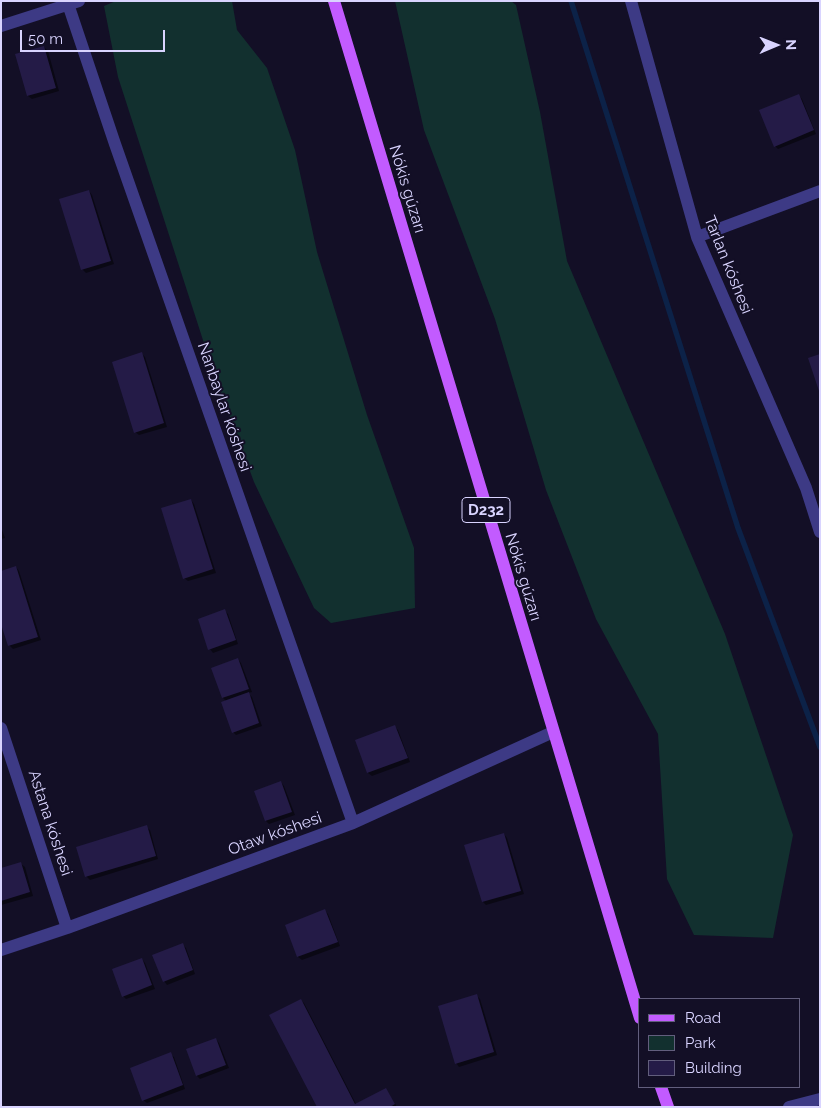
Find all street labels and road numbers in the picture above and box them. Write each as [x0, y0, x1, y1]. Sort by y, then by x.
street label: Nókis gúzarı [385, 143, 429, 235]
street label: Tarlan kóshesi [700, 213, 756, 317]
street label: Nanbaylar kóshesi [193, 340, 255, 474]
road number: D232 [462, 498, 510, 522]
street label: Nókis gúzarı [501, 531, 545, 623]
street label: Astana kóshesi [24, 768, 76, 878]
street label: Otaw kóshesi [226, 808, 324, 860]

